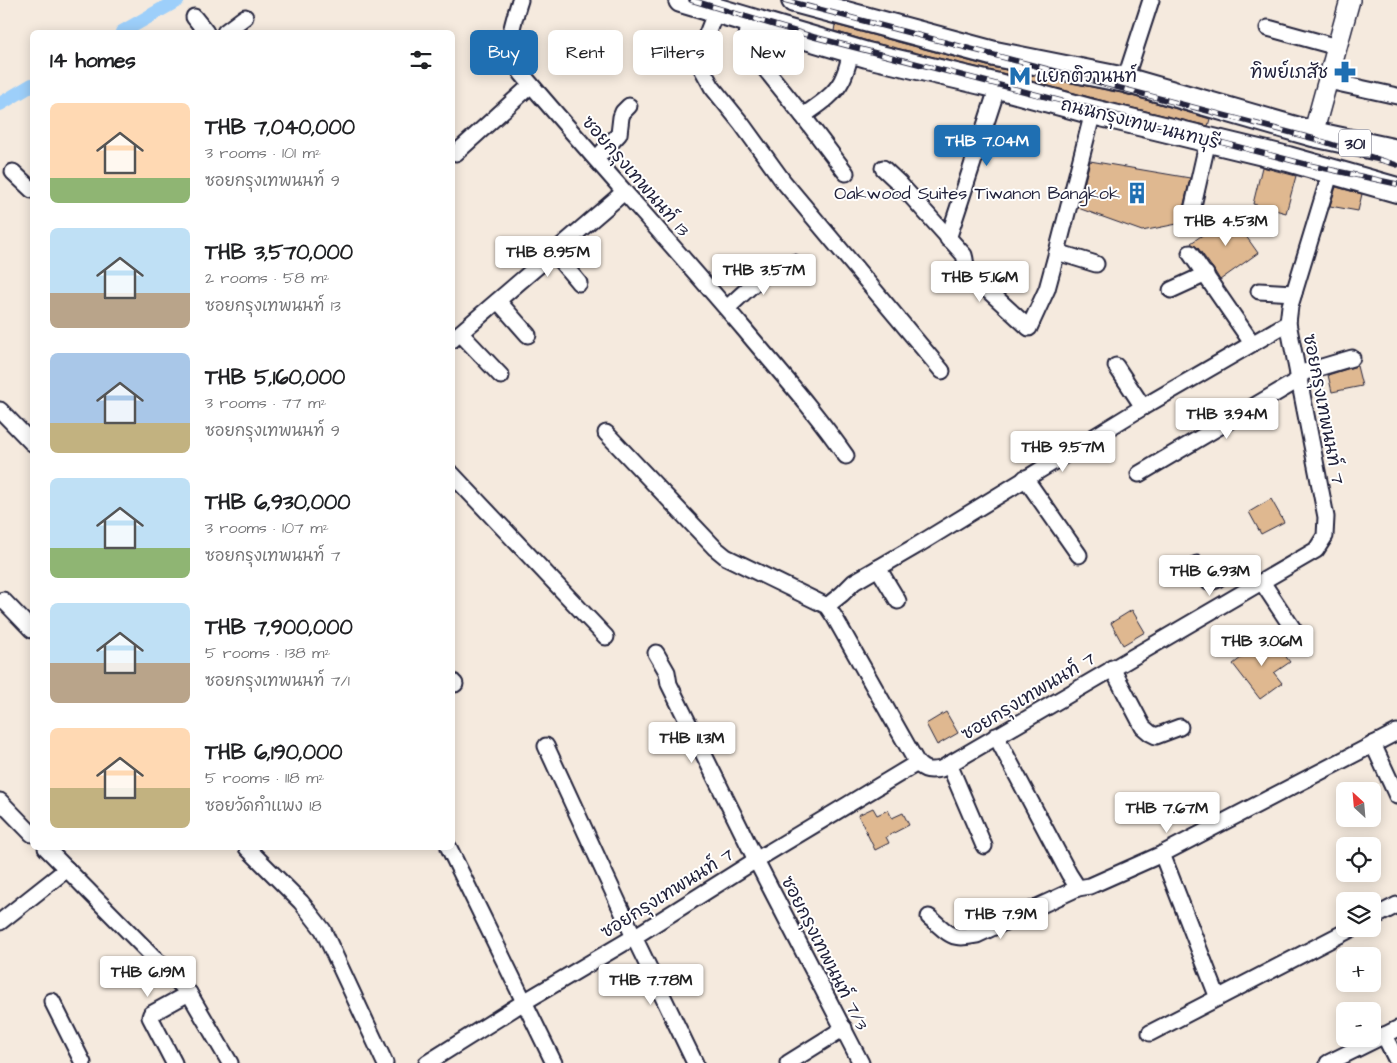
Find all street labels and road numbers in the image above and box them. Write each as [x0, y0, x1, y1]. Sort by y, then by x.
street label: ถนนกรุงเทพ-นนทบุรี [1058, 92, 1222, 156]
street label: ซอยกรุงเทพนนท์ 13 [575, 110, 696, 243]
road number: 301 [1339, 130, 1371, 156]
street label: ซอยกรุงเทพนนท์ 7 [1296, 332, 1351, 487]
street label: ซอยกรุงเทพนนท์ 7 [956, 646, 1101, 747]
street label: ซอยกรุงเทพนนท์ 7 [595, 842, 739, 945]
street label: ซอยกรุงเทพนนท์ 7/3 [774, 871, 875, 1035]

